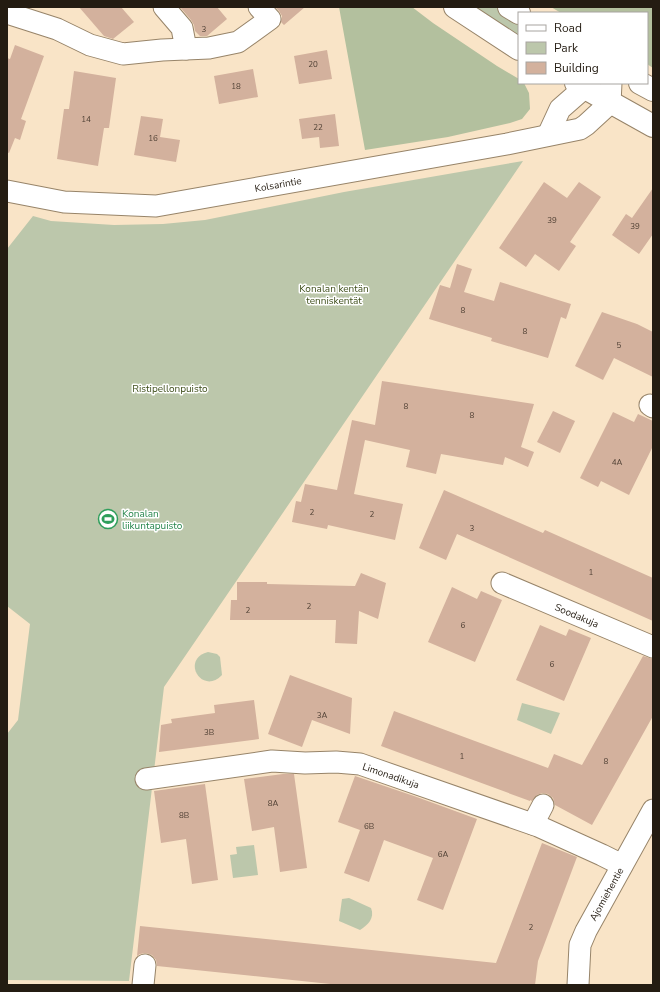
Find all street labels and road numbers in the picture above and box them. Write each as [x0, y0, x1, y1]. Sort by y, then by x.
street label: Kolsarintie [254, 174, 303, 196]
street label: Soodakuja [552, 600, 601, 631]
street label: Limonadikuja [360, 760, 421, 792]
street label: Ajomiehentie [586, 865, 627, 924]

